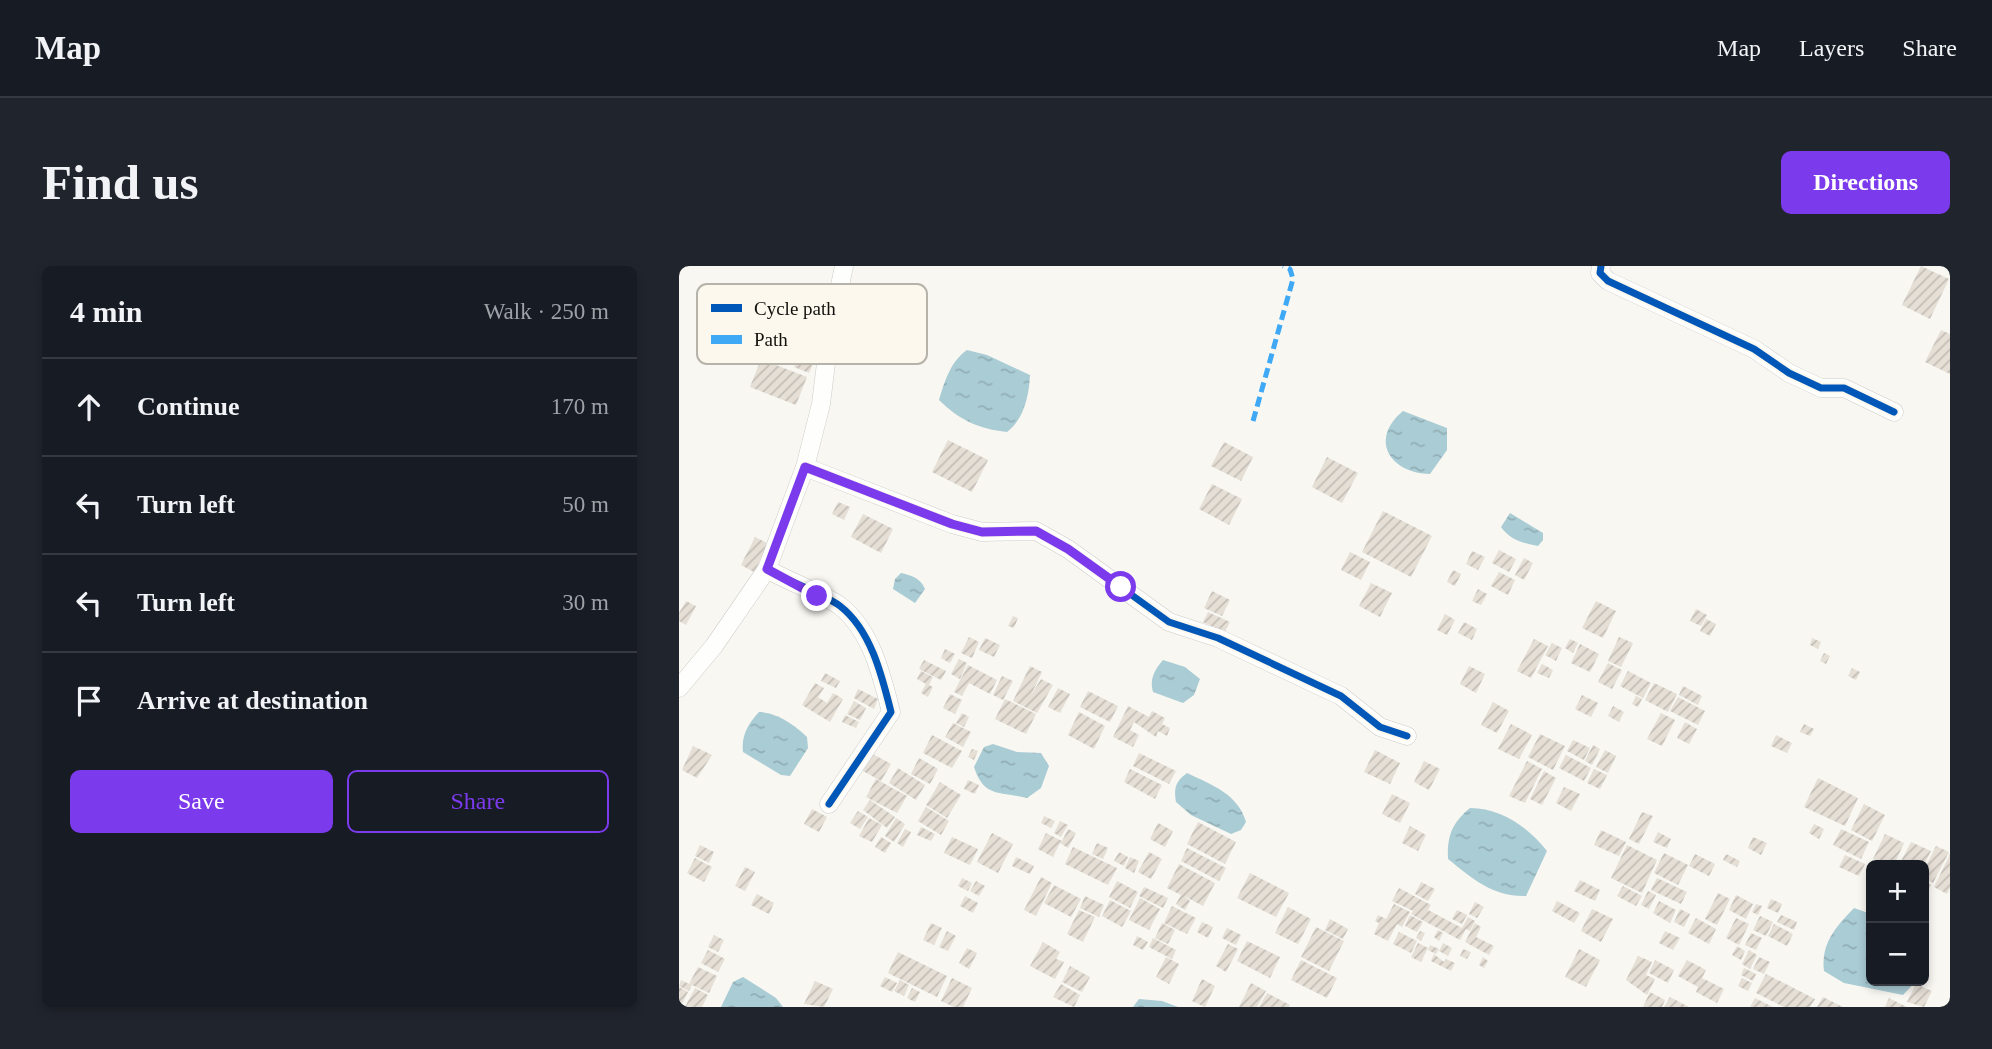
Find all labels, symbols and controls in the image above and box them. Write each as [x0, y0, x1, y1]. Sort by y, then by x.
text: Map [35, 30, 101, 66]
text: Map [1717, 35, 1761, 61]
text: Layers [1799, 35, 1864, 61]
text: Share [1902, 35, 1957, 61]
button: Directions [1781, 151, 1950, 214]
text: Find us [42, 155, 199, 210]
legend [697, 284, 927, 364]
text: 4 min [70, 295, 143, 328]
text: Cycle path [754, 298, 836, 319]
text: Walk · 250 m [484, 299, 609, 324]
text: Path [754, 329, 788, 350]
icon: ahead [70, 388, 108, 426]
text: Continue [137, 392, 240, 421]
text: 170 m [551, 394, 609, 419]
icon: left [70, 486, 108, 524]
text: Turn left [137, 490, 235, 519]
text: 50 m [562, 492, 609, 517]
route start [1105, 571, 1136, 602]
route end [801, 580, 832, 611]
icon: left [70, 584, 108, 622]
text: Turn left [137, 588, 235, 617]
text: 30 m [562, 590, 609, 615]
icon: arrive [70, 682, 108, 720]
text: Arrive at destination [137, 686, 368, 715]
button: Save [70, 770, 333, 833]
button: Share [347, 770, 609, 833]
map controls [1866, 860, 1929, 986]
button: + [1866, 860, 1929, 923]
button: − [1866, 923, 1929, 986]

